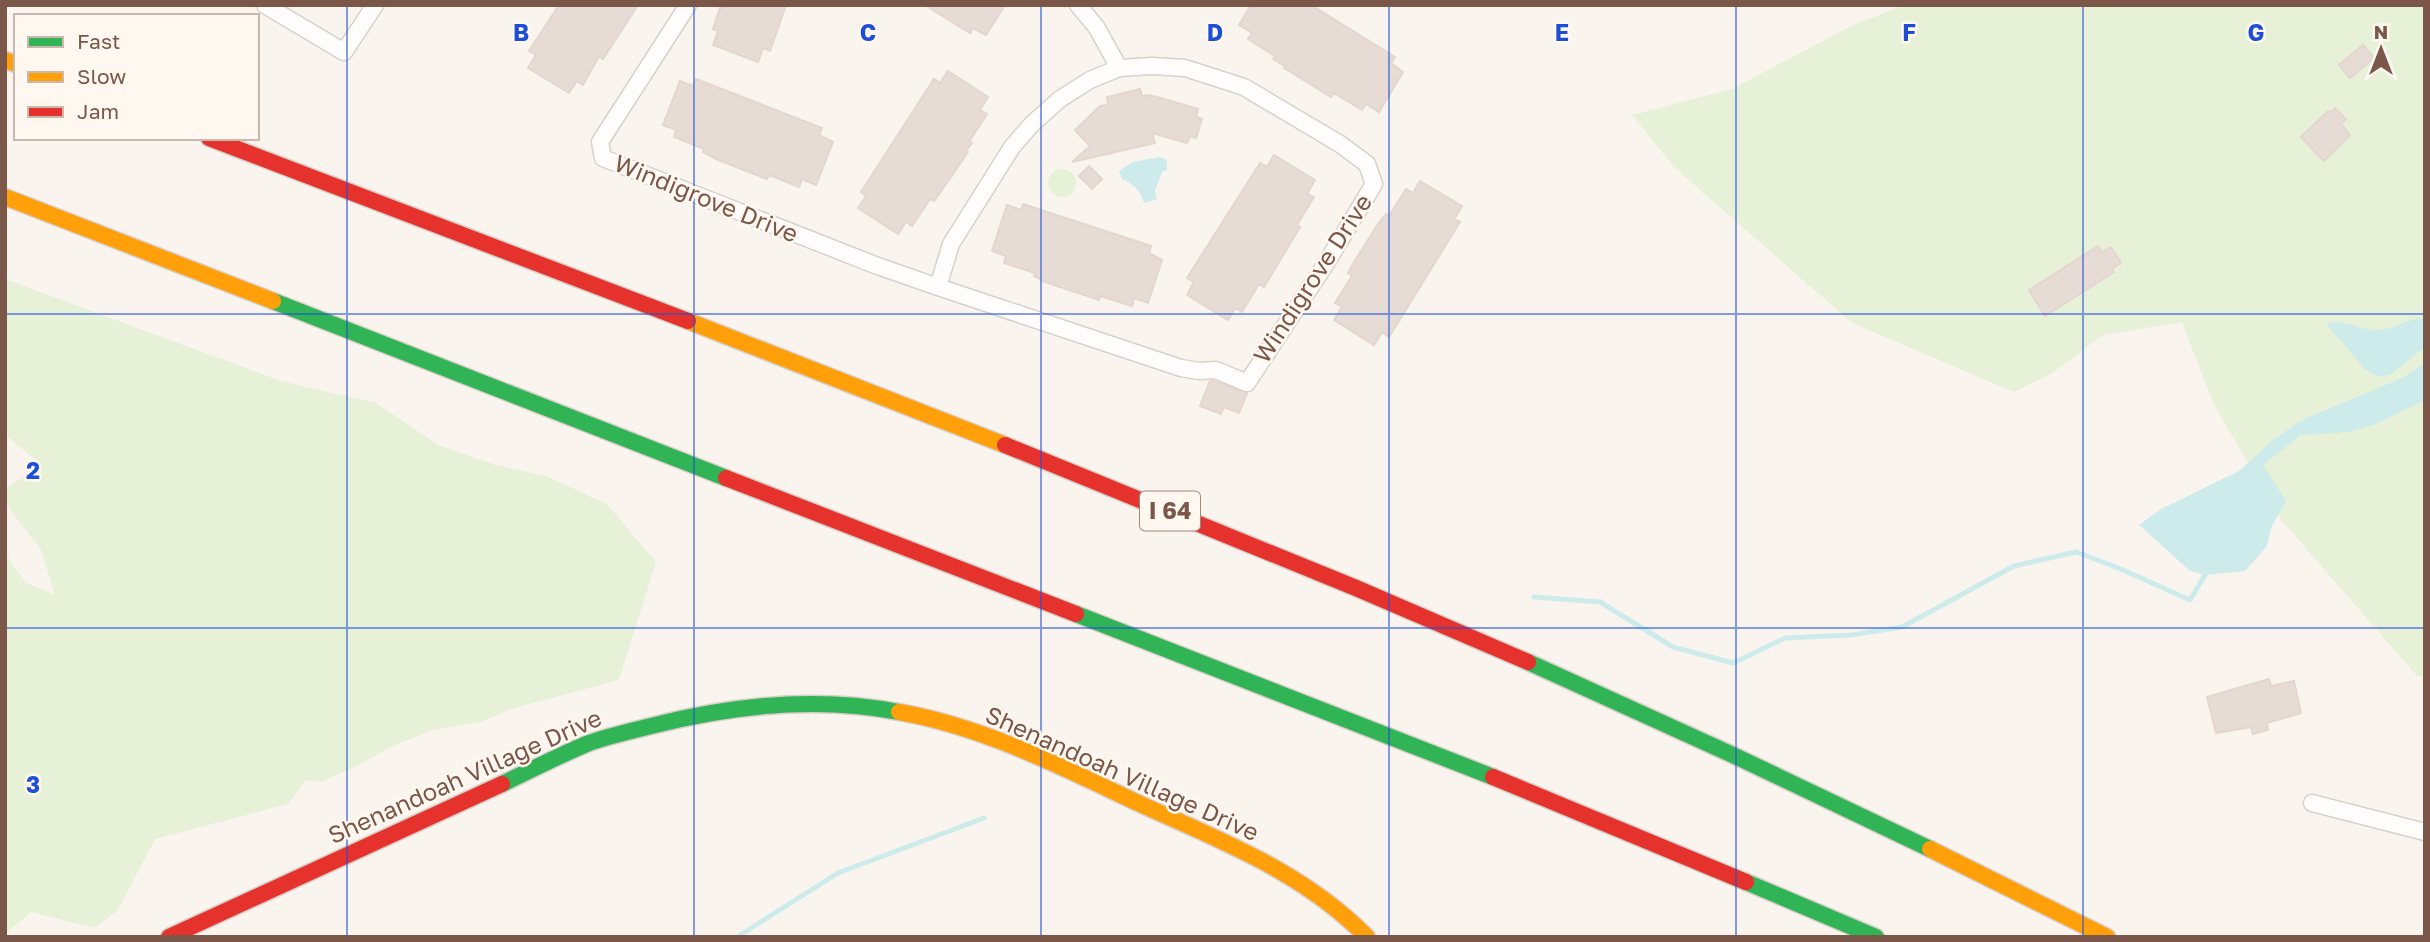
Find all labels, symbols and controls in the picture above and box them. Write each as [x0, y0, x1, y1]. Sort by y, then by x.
legend [14, 14, 259, 140]
north arrow [2346, 14, 2416, 84]
text: B [513, 18, 529, 46]
text: C [860, 18, 876, 46]
text: D [1207, 18, 1223, 46]
text: E [1555, 18, 1569, 46]
text: F [1902, 18, 1916, 46]
text: G [2248, 18, 2264, 46]
text: N [2374, 20, 2388, 43]
text: Fast [77, 28, 120, 54]
text: Slow [77, 63, 126, 89]
text: Jam [77, 98, 119, 124]
street label: Windigrove Drive [610, 148, 803, 248]
street label: Windigrove Drive [1246, 188, 1377, 368]
text: 2 [26, 456, 40, 484]
road number: I 64 [1140, 491, 1200, 530]
street label: Shenandoah Village Drive [981, 699, 1264, 846]
street label: Shenandoah Village Drive [323, 702, 606, 849]
text: 3 [26, 770, 40, 798]

